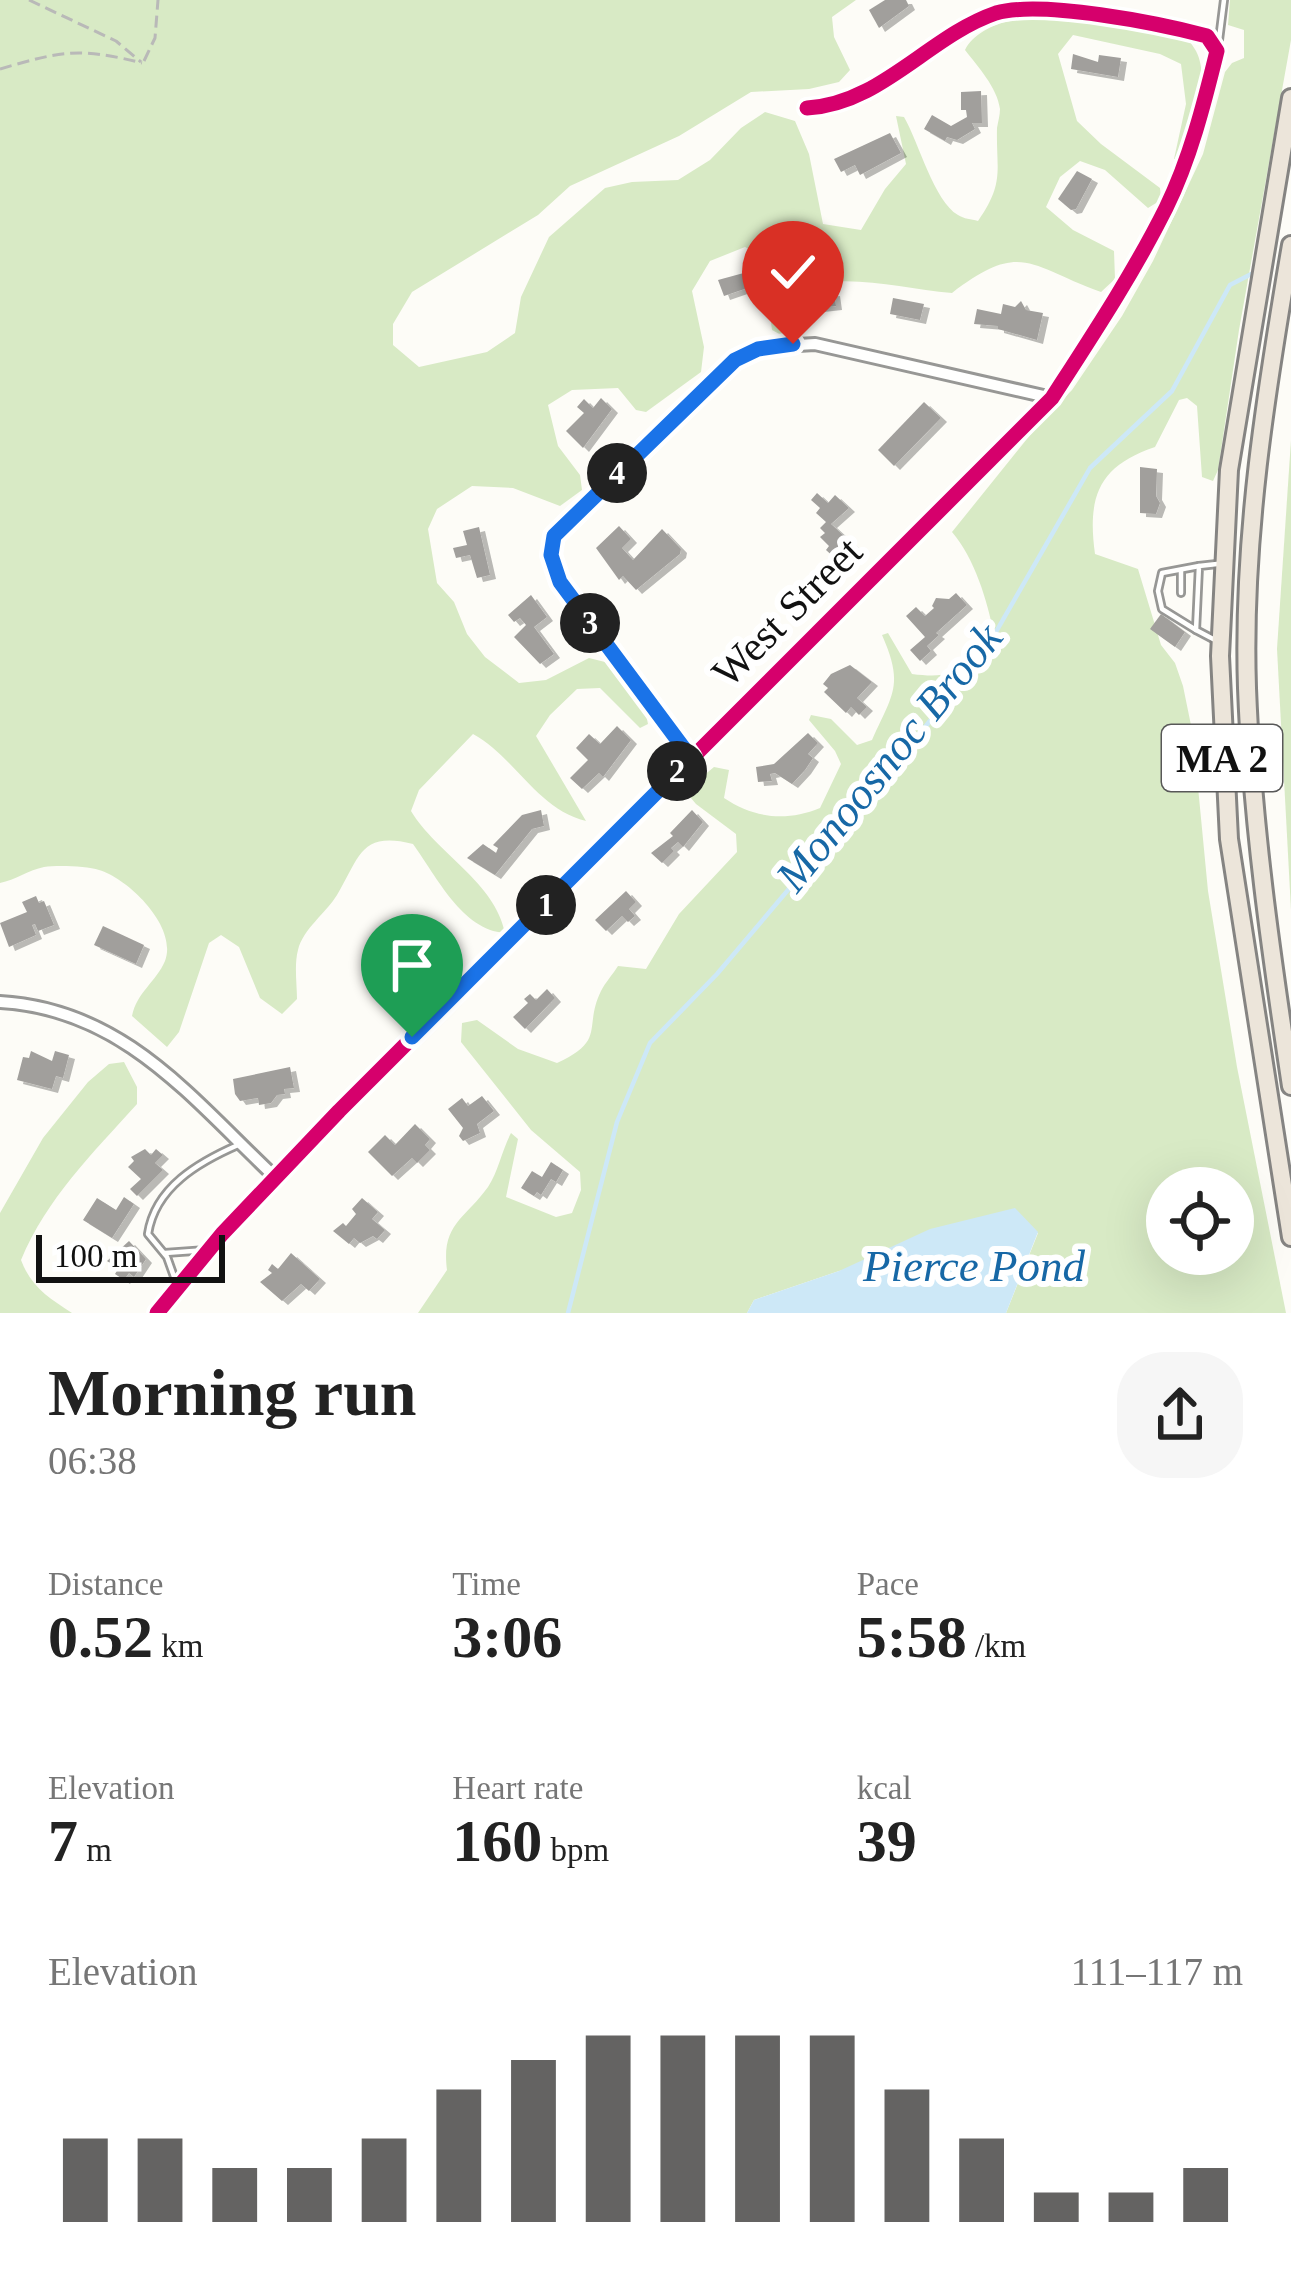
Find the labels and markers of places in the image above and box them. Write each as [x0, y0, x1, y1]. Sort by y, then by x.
pin [742, 221, 844, 344]
pin: 4 [587, 443, 647, 503]
pin: 3 [560, 593, 620, 653]
pin: 2 [647, 741, 707, 801]
pin: 1 [516, 875, 576, 935]
pin [361, 914, 463, 1037]

